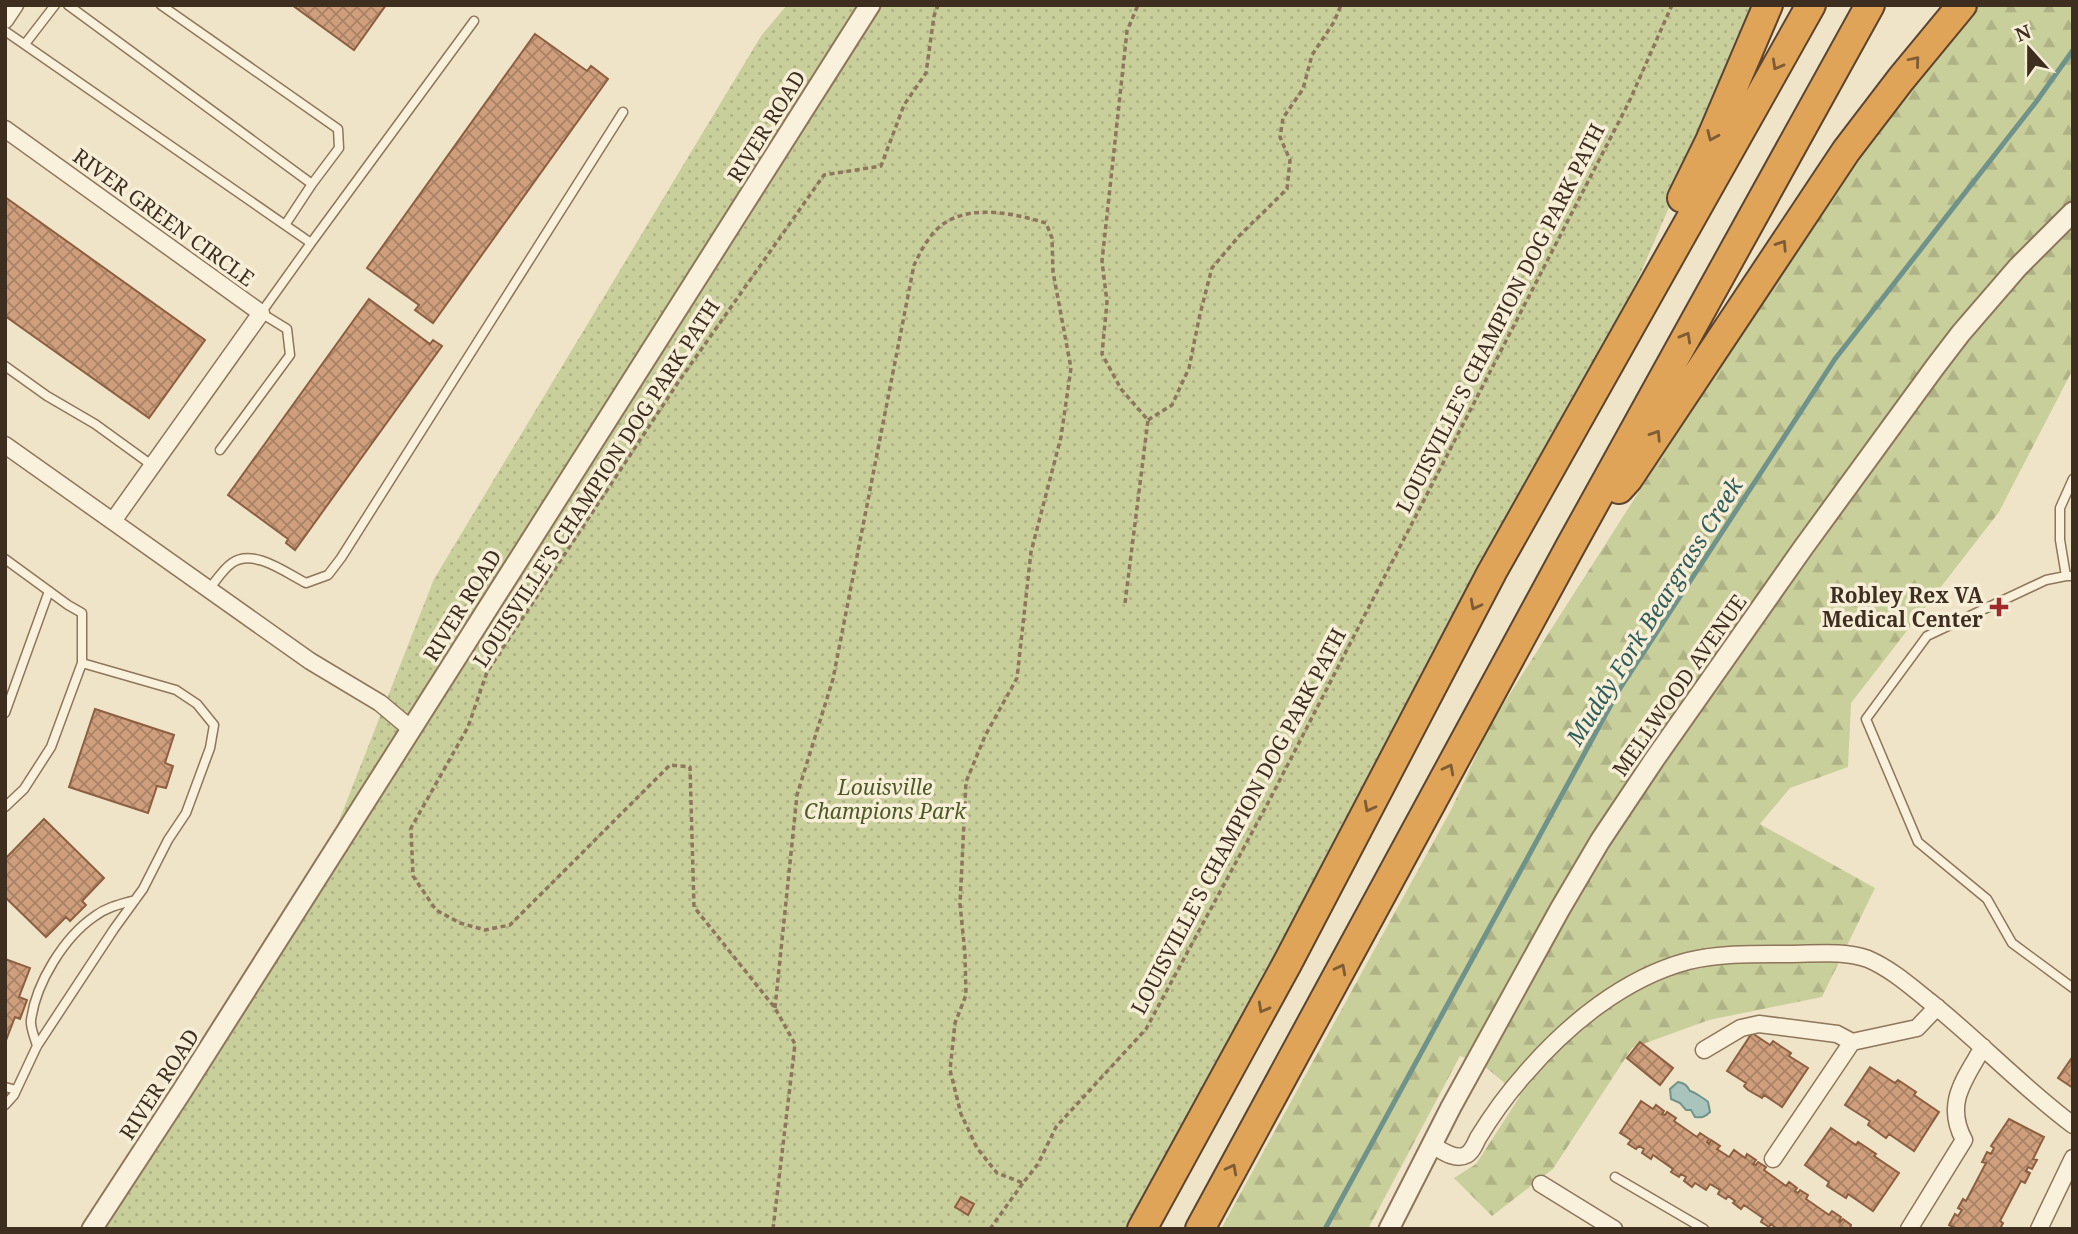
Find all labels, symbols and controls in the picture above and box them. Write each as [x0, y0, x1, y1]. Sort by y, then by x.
north arrow [1994, 14, 2064, 84]
text: N [2011, 18, 2035, 48]
one-way arrow [1772, 57, 1785, 70]
one-way arrow [1907, 57, 1920, 69]
street label: RIVER ROAD [721, 65, 811, 187]
street label: LOUISVILLE'S CHAMPION DOG PARK PATH [1389, 119, 1611, 517]
one-way arrow [1706, 128, 1720, 141]
street label: RIVER GREEN CIRCLE [68, 142, 260, 292]
one-way arrow [1773, 240, 1786, 253]
street label: LOUISVILLE'S CHAMPION DOG PARK PATH [466, 294, 726, 672]
one-way arrow [1678, 332, 1691, 344]
one-way arrow [1648, 430, 1661, 443]
water label: Muddy Fork Beargrass Creek [1558, 470, 1750, 752]
street label: RIVER ROAD [417, 544, 507, 666]
place label: Robley Rex VA Medical Center [1822, 581, 1983, 633]
street label: MELLWOOD AVENUE [1606, 589, 1752, 781]
marker: Robley Rex VA Medical Center [1989, 597, 2009, 617]
one-way arrow [1469, 598, 1483, 610]
street label: LOUISVILLE'S CHAMPION DOG PARK PATH [1124, 623, 1352, 1019]
one-way arrow [1441, 763, 1454, 776]
park label: Louisville Champions Park [804, 773, 967, 825]
one-way arrow [1364, 800, 1377, 812]
one-way arrow [1333, 963, 1346, 976]
one-way arrow [1258, 1001, 1271, 1013]
street label: RIVER ROAD [113, 1023, 205, 1145]
one-way arrow [1224, 1164, 1238, 1176]

